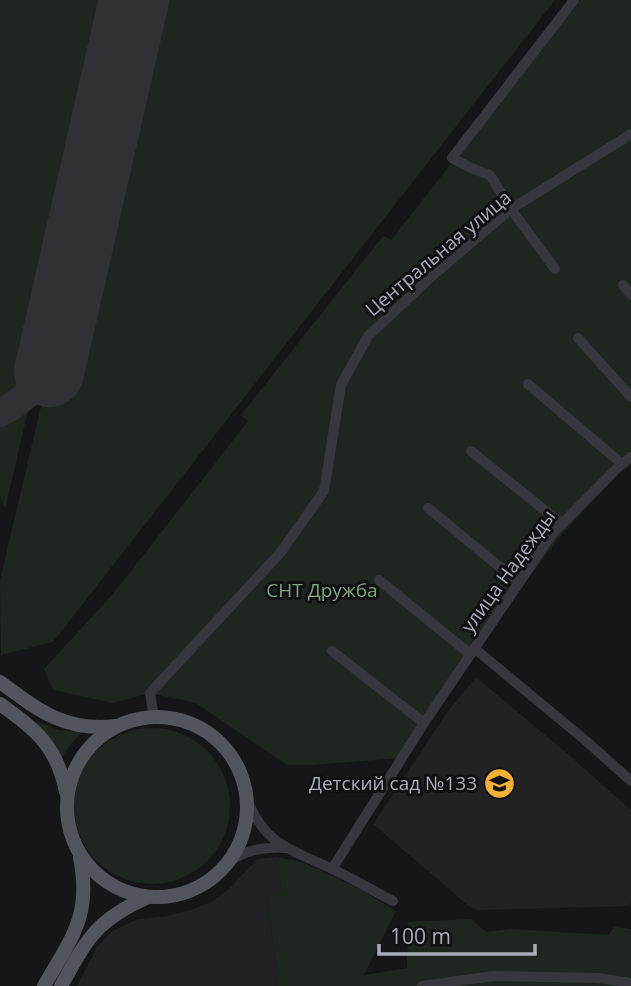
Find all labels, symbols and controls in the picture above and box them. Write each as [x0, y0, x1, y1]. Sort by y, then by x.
street label: Центральная улица [360, 184, 516, 322]
street label: улица Надежды [455, 505, 561, 637]
park label: СНТ Дружба [266, 577, 378, 603]
school or university icon: Детский сад №133 [483, 766, 517, 800]
place label: Детский сад №133 [309, 770, 477, 796]
scale bar [379, 912, 535, 956]
text: 100 m [390, 922, 451, 950]

